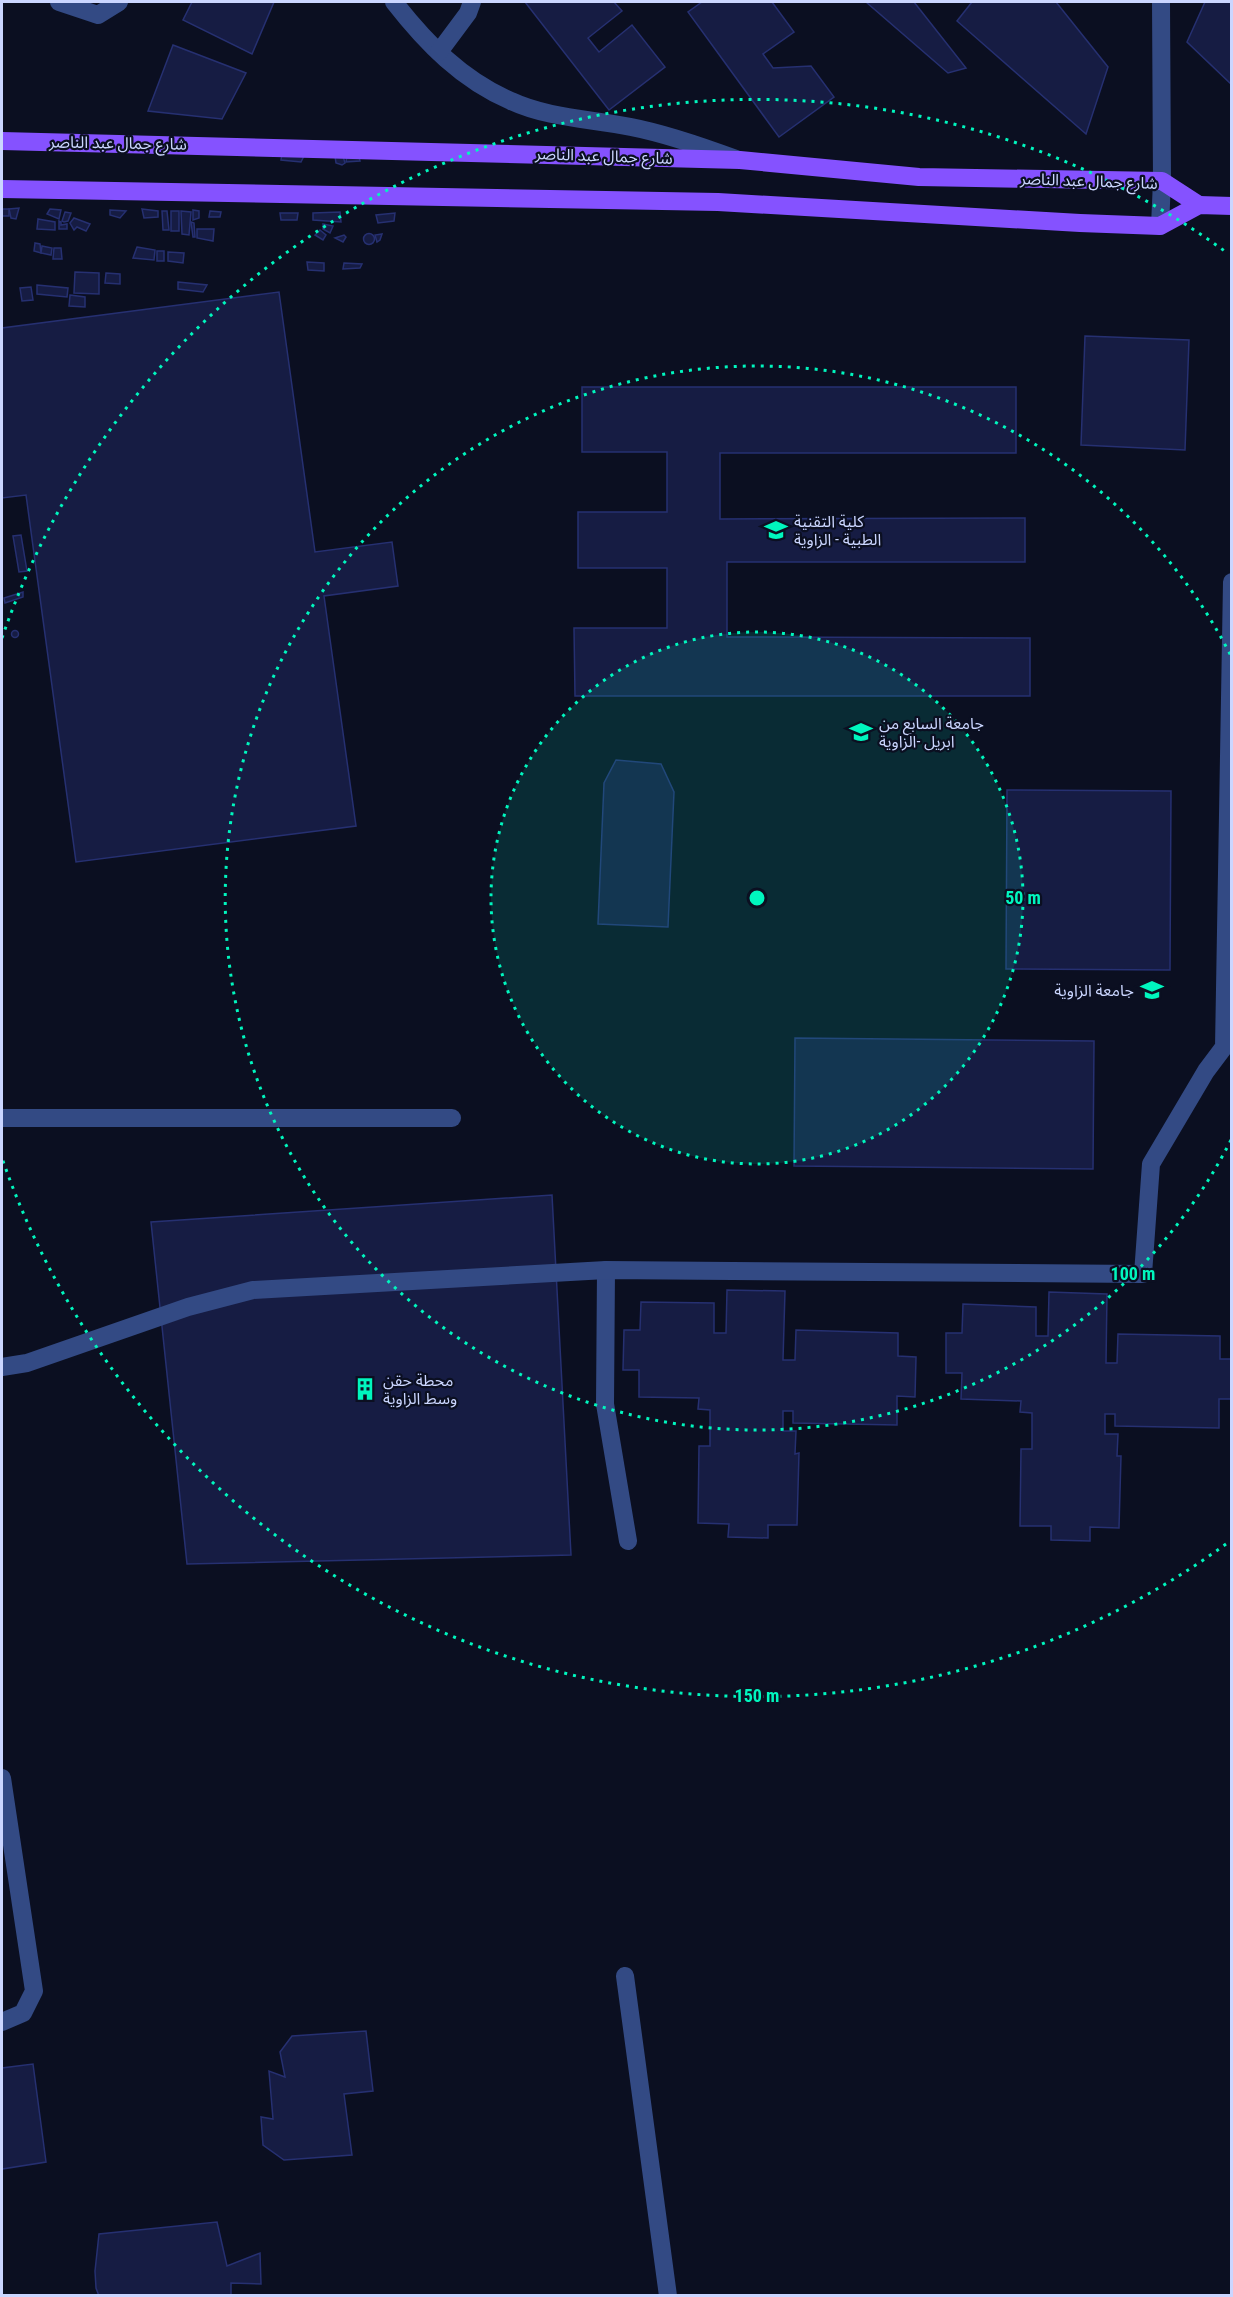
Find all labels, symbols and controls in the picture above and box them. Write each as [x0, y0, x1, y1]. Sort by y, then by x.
street label: شارع جمال عبد الناصر [48, 132, 187, 157]
street label: شارع جمال عبد الناصر [534, 144, 673, 171]
street label: شارع جمال عبد الناصر [1019, 169, 1158, 196]
place label: كلية التقنية الطبية - الزاوية [794, 512, 881, 549]
school or university icon: كلية التقنية الطبية - الزاوية [763, 517, 789, 543]
place label: جامعة السابع من ابريل -الزاوية [879, 714, 984, 751]
school or university icon: جامعة السابع من ابريل -الزاوية [848, 719, 874, 745]
text: 50 m [1005, 887, 1041, 908]
centre of rings [747, 888, 767, 908]
school or university icon: جامعة الزاوية [1139, 977, 1165, 1003]
place label: جامعة الزاوية [1054, 981, 1134, 1000]
text: 100 m [1111, 1263, 1155, 1284]
place label: محطة حقن وسط الزاوية [383, 1371, 457, 1408]
building icon: محطة حقن وسط الزاوية [352, 1376, 378, 1402]
text: 150 m [735, 1685, 779, 1706]

